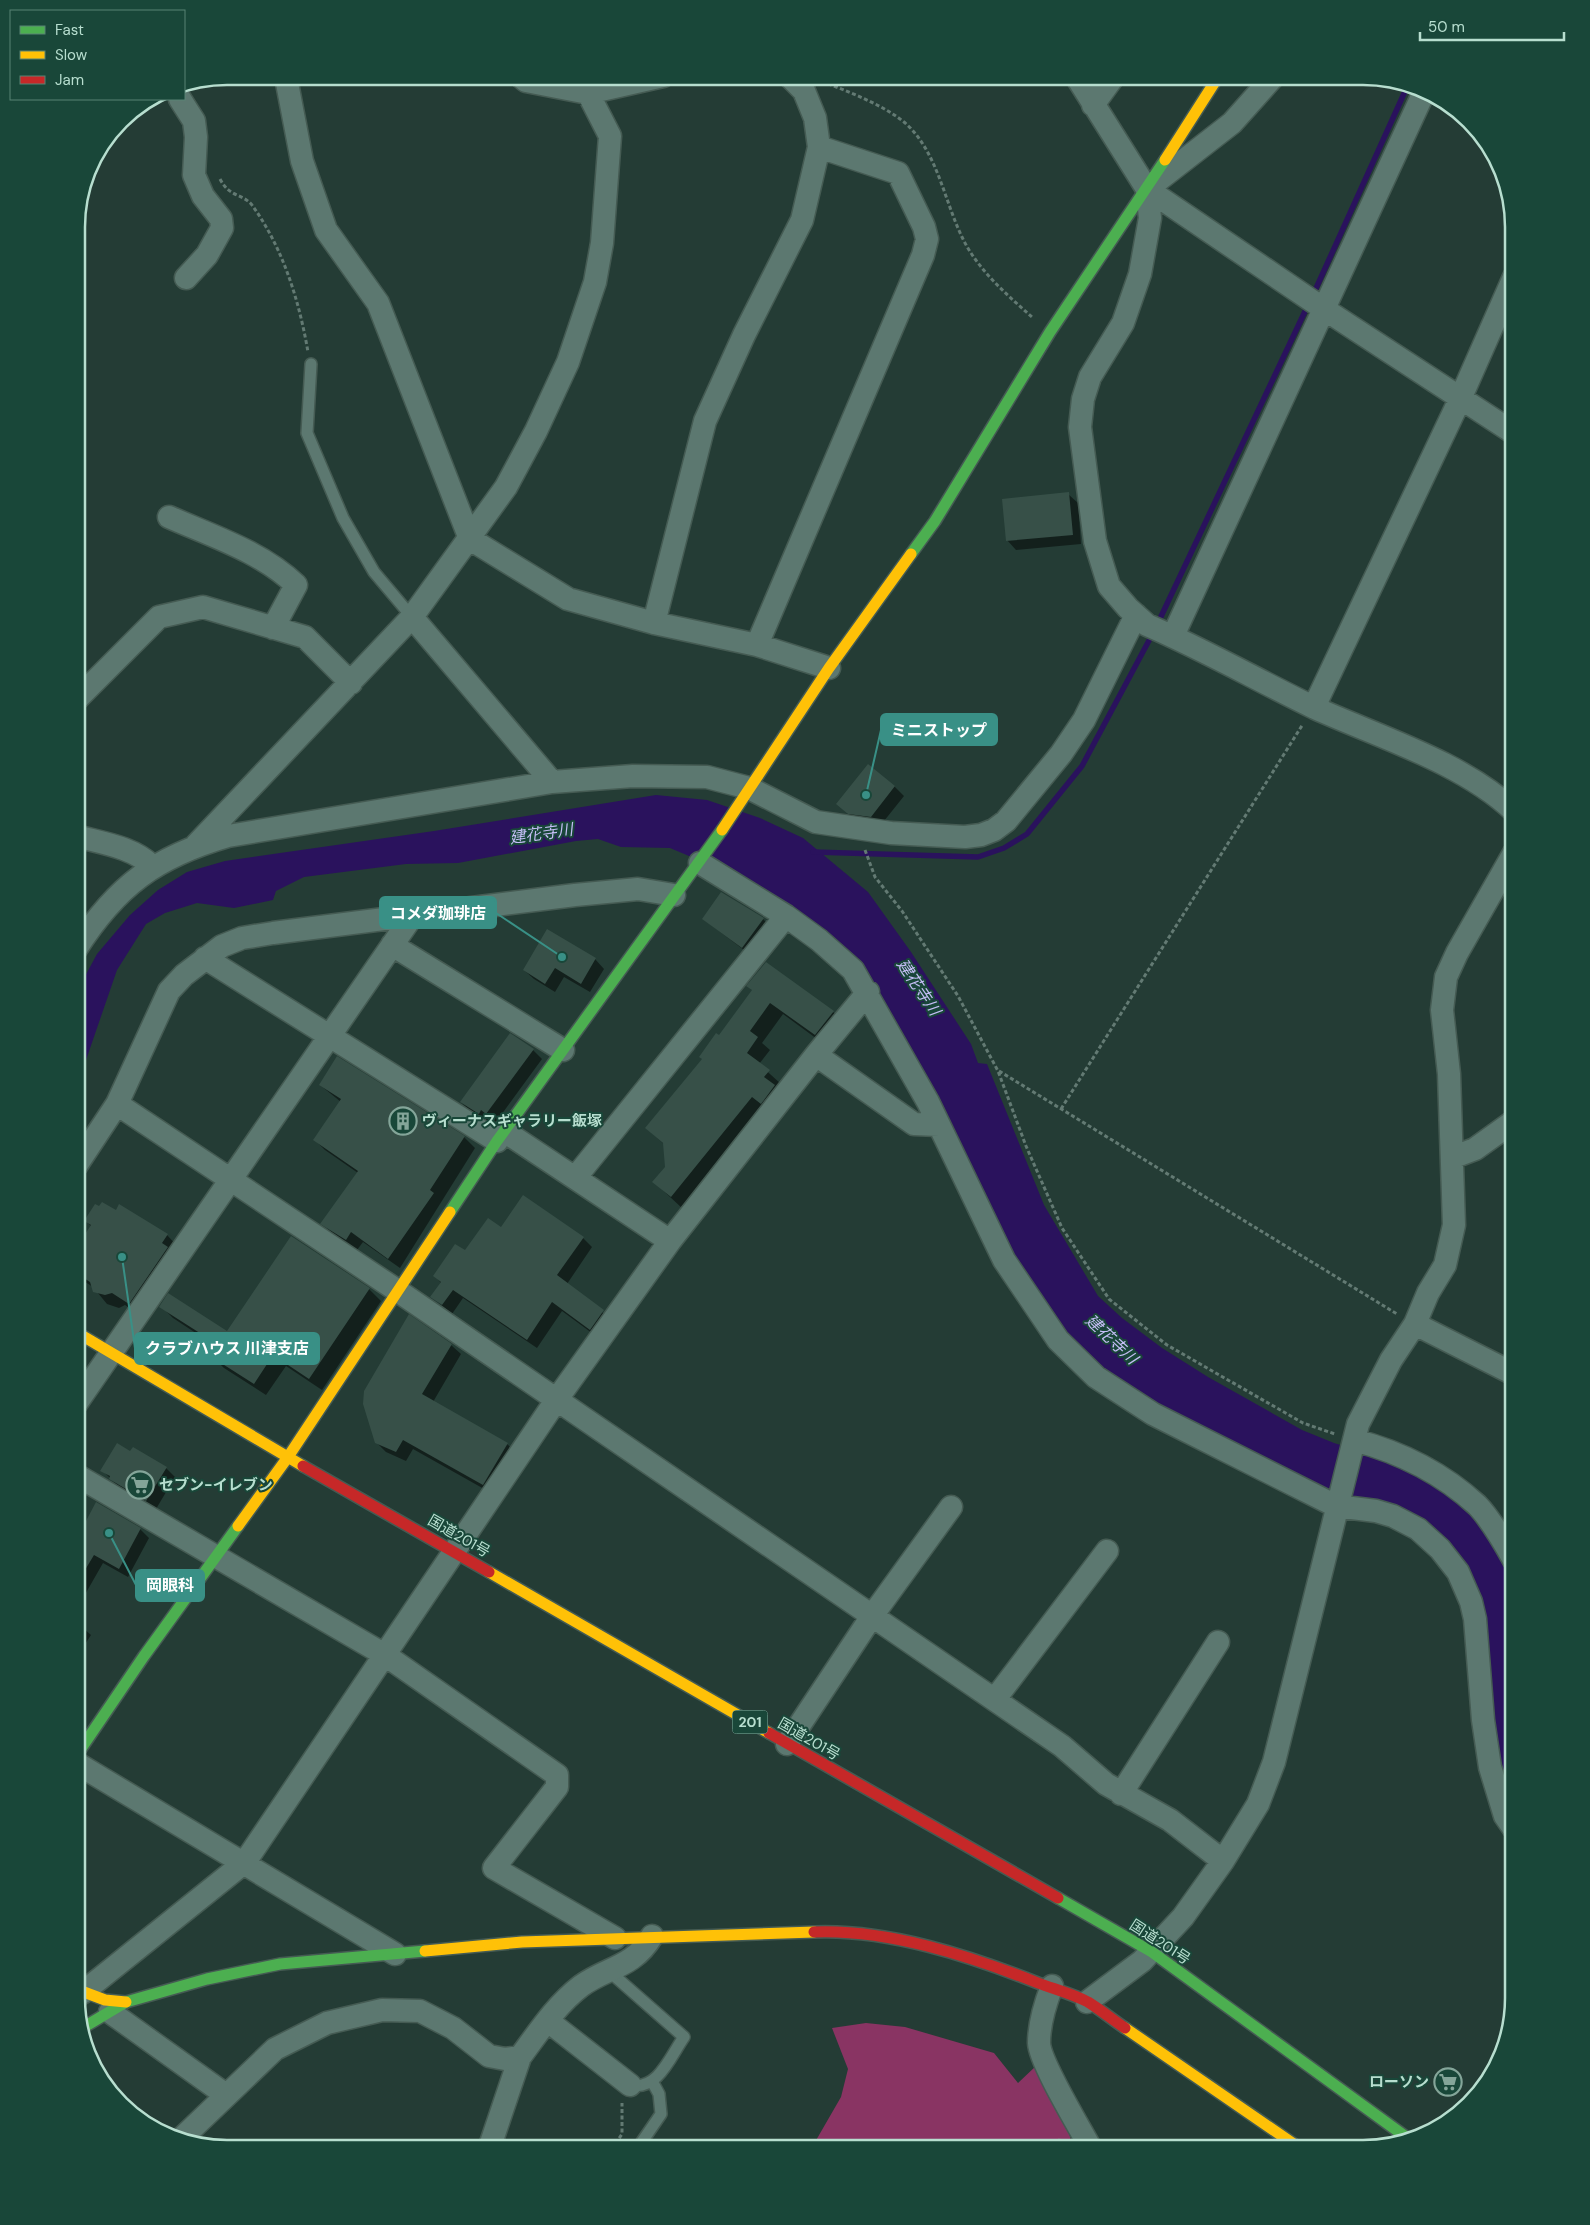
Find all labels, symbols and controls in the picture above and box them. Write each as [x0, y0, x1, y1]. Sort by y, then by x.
legend [10, 10, 185, 100]
scale bar [1420, 10, 1564, 42]
text: 50 m [1428, 17, 1465, 37]
text: Fast [55, 20, 84, 40]
text: Slow [55, 45, 88, 65]
text: Jam [55, 70, 84, 90]
callout: ミニストップ [881, 714, 997, 745]
text: ミニストップ [891, 720, 987, 741]
water label: 建花寺川 [508, 818, 576, 848]
callout: コメダ珈琲店 [380, 897, 496, 928]
text: コメダ珈琲店 [390, 903, 486, 924]
water label: 建花寺川 [892, 955, 946, 1021]
building icon: ヴィーナスギャラリー飯塚 [388, 1106, 418, 1136]
place label: ヴィーナスギャラリー飯塚 [422, 1111, 602, 1131]
water label: 建花寺川 [1081, 1310, 1144, 1370]
callout: クラブハウス 川津支店 [135, 1333, 319, 1364]
text: クラブハウス 川津支店 [145, 1338, 309, 1359]
supermarket icon: セブン-イレブン [125, 1470, 155, 1500]
place label: セブン-イレブン [159, 1475, 273, 1495]
street label: 国道201号 [424, 1510, 494, 1562]
callout: 岡眼科 [136, 1570, 204, 1601]
text: 岡眼科 [146, 1575, 194, 1596]
road number: 201 [732, 1710, 768, 1734]
street label: 国道201号 [774, 1713, 844, 1765]
street label: 国道201号 [1126, 1915, 1194, 1969]
supermarket icon: ローソン [1433, 2067, 1463, 2097]
place label: ローソン [1369, 2072, 1429, 2092]

